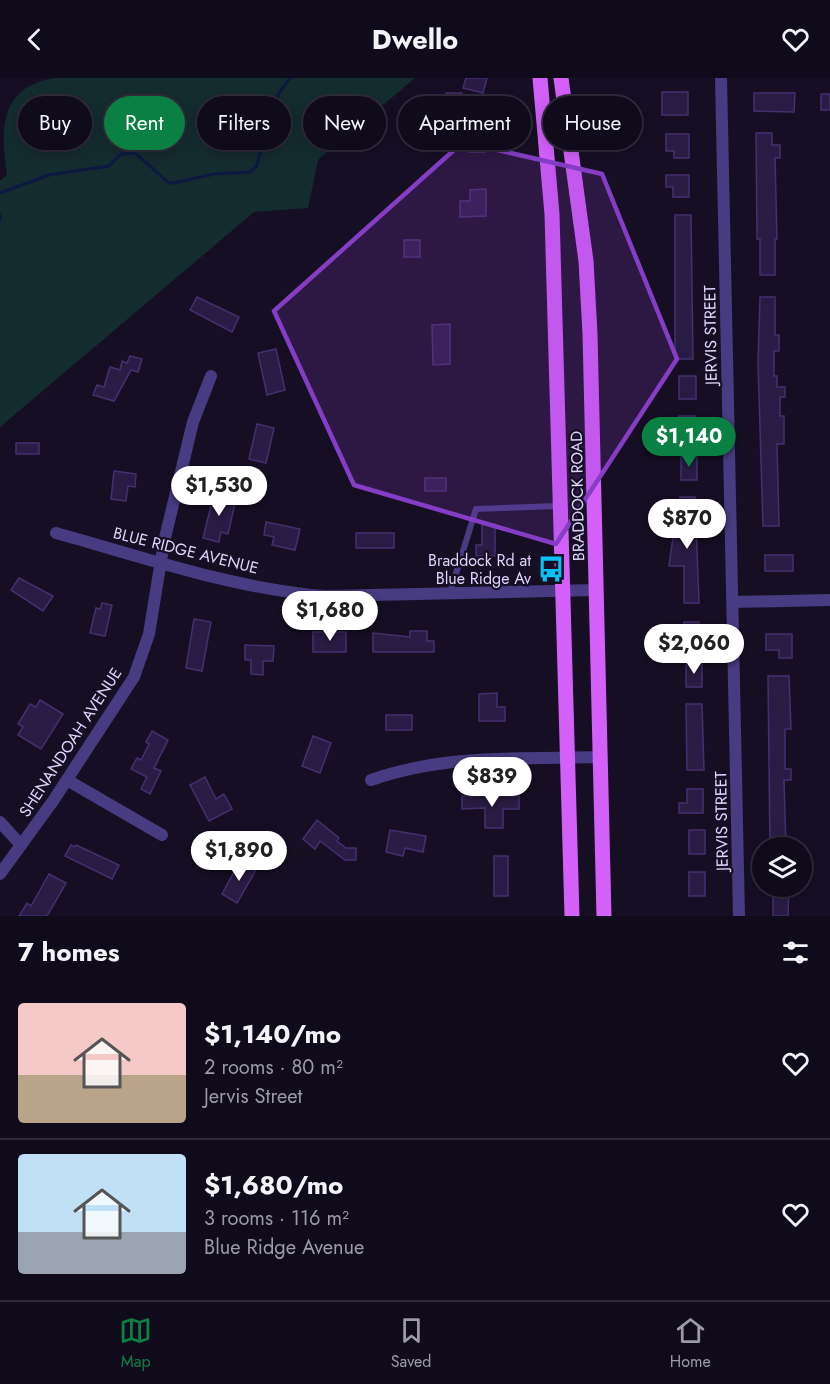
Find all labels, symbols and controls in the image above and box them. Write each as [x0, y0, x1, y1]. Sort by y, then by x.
text: Dwello [372, 20, 458, 59]
icon: back [18, 23, 51, 56]
icon: heart [779, 23, 812, 56]
chip: Buy [18, 96, 92, 150]
chip: Rent [104, 96, 185, 150]
chip: Filters [197, 96, 291, 150]
chip: New [303, 96, 386, 150]
chip: Apartment [398, 96, 531, 150]
chip: House [543, 96, 642, 150]
street label: JERVIS STREET [698, 284, 723, 387]
pin: $1,140 [640, 417, 738, 468]
text: $1,140 [656, 422, 722, 451]
street label: BRADDOCK ROAD [565, 431, 590, 561]
pin: $1,530 [170, 466, 268, 517]
text: $1,530 [185, 471, 253, 500]
pin: $870 [651, 499, 723, 550]
text: $870 [662, 504, 712, 533]
street label: BLUE RIDGE AVENUE [111, 521, 261, 580]
place label: Braddock Rd at Blue Ridge Av [428, 549, 532, 590]
bus stop icon: Braddock Rd at Blue Ridge Av [536, 554, 566, 584]
pin: $1,680 [281, 591, 379, 642]
text: $1,680 [296, 596, 364, 625]
pin: $2,060 [645, 624, 743, 675]
text: $2,060 [658, 629, 730, 658]
street label: SHENANDOAH AVENUE [13, 663, 127, 821]
pin: $839 [456, 757, 528, 808]
text: $839 [467, 762, 517, 791]
street label: JERVIS STREET [709, 770, 734, 873]
pin: $1,890 [190, 831, 288, 882]
text: $1,890 [205, 836, 273, 865]
map controls [752, 837, 812, 897]
button: layers [752, 837, 812, 897]
text: 7 homes [18, 933, 120, 971]
icon: filters [779, 936, 812, 969]
text: $1,140/mo [204, 1015, 341, 1053]
icon: home [66, 1027, 138, 1099]
icon: heart [779, 1047, 812, 1080]
text: 2 rooms · 80 m² [204, 1053, 343, 1082]
text: Jervis Street [204, 1082, 302, 1111]
text: $1,680/mo [204, 1166, 343, 1204]
icon: home [66, 1178, 138, 1250]
icon: heart [779, 1198, 812, 1231]
text: 3 rooms · 116 m² [204, 1204, 349, 1233]
text: Blue Ridge Avenue [204, 1233, 364, 1262]
tab: Map [119, 1314, 152, 1373]
tab: Saved [391, 1314, 431, 1373]
tab: Home [670, 1314, 711, 1373]

